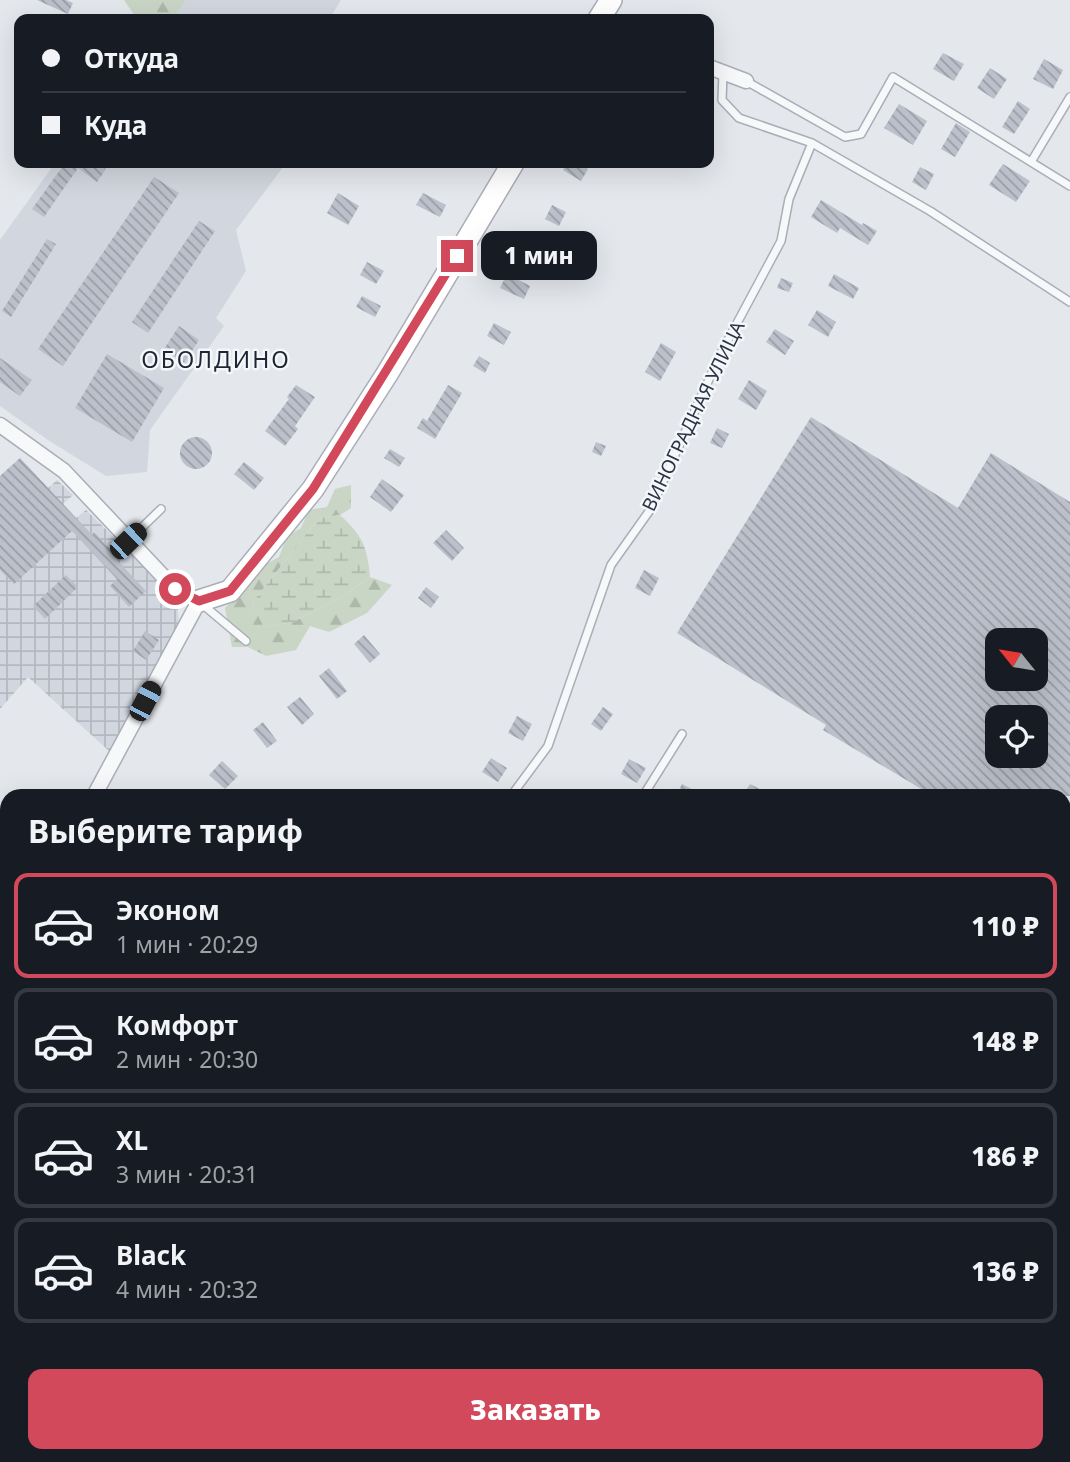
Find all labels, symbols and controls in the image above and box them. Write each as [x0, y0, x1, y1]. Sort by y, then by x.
text: Откуда [84, 40, 179, 76]
text: Куда [84, 107, 147, 143]
callout: 1 мин [482, 232, 597, 280]
text: 1 мин [504, 239, 574, 271]
route end [441, 240, 473, 272]
street label: ВИНОГРАДНАЯ УЛИЦА [636, 316, 751, 515]
district label: ОБОЛДИНО [141, 343, 291, 375]
car [106, 519, 151, 563]
route start [159, 573, 191, 605]
north arrow [985, 628, 1048, 691]
map controls [985, 628, 1048, 768]
car [126, 678, 165, 724]
button: locate [985, 705, 1048, 768]
text: Выберите тариф [28, 809, 303, 852]
text: Эконом [116, 892, 220, 928]
icon: car [32, 894, 95, 957]
text: 110 ₽ [971, 908, 1039, 944]
text: 1 мин · 20:29 [116, 928, 258, 960]
text: Комфорт [116, 1007, 238, 1043]
icon: car [32, 1009, 95, 1072]
text: 148 ₽ [971, 1023, 1039, 1059]
text: 2 мин · 20:30 [116, 1043, 258, 1075]
text: XL [116, 1122, 148, 1158]
icon: car [32, 1124, 95, 1187]
text: 186 ₽ [971, 1138, 1039, 1174]
text: 3 мин · 20:31 [116, 1158, 258, 1190]
text: Black [116, 1237, 186, 1273]
icon: car [32, 1239, 95, 1302]
text: 136 ₽ [971, 1253, 1039, 1289]
text: 4 мин · 20:32 [116, 1273, 258, 1305]
button: Заказать [28, 1369, 1043, 1449]

